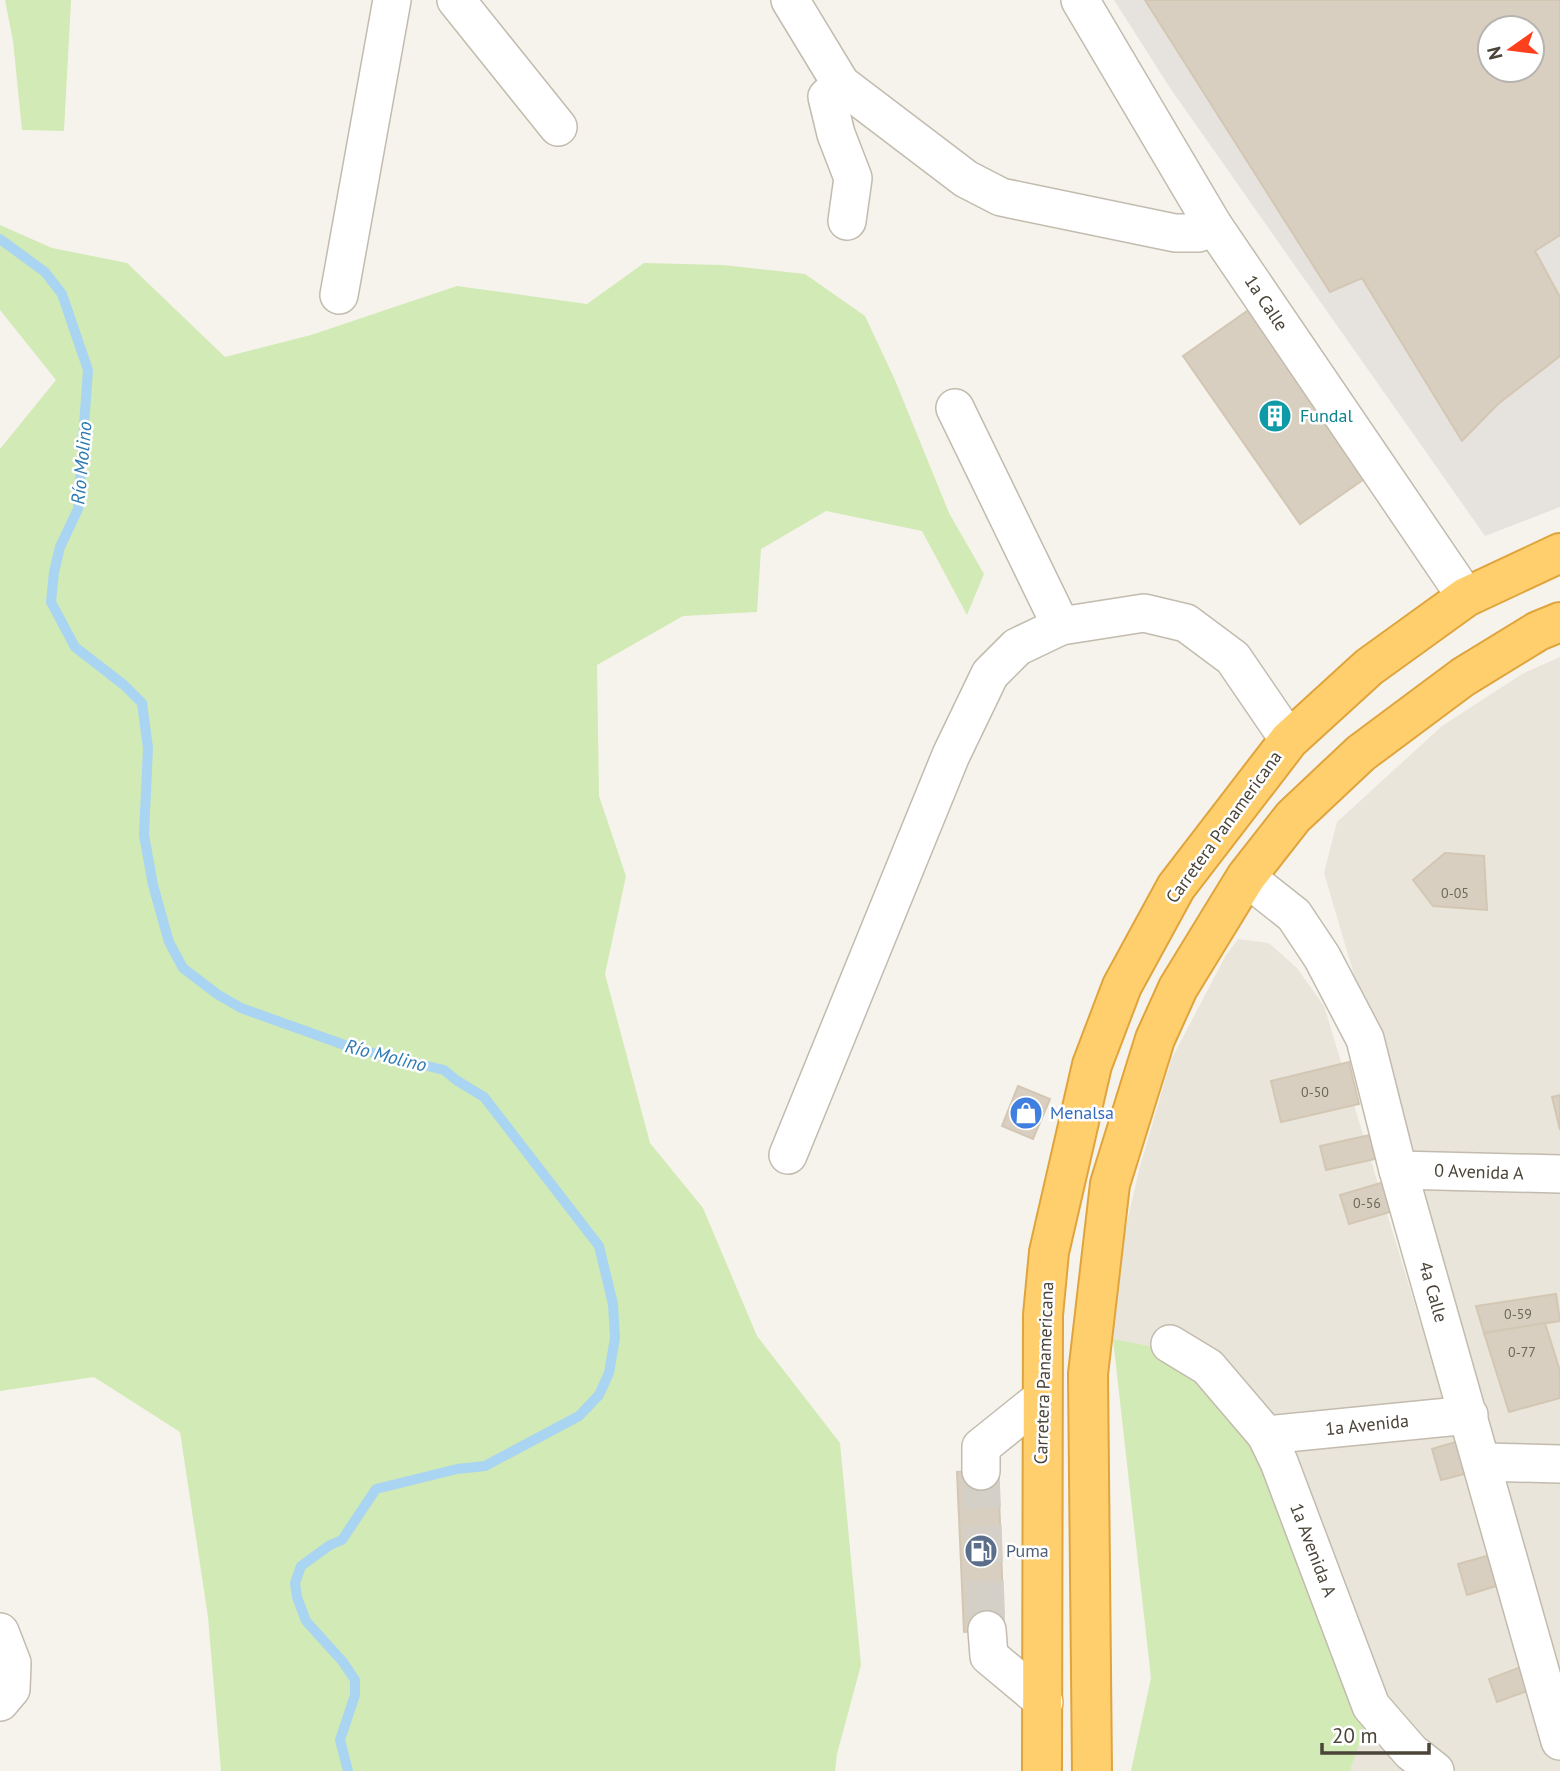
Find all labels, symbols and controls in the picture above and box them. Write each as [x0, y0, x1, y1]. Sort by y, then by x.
north arrow [1476, 14, 1546, 84]
text: N [1481, 44, 1508, 62]
street label: 1a Calle [1240, 271, 1293, 335]
building icon: Fundal [1256, 397, 1294, 435]
place label: Fundal [1300, 404, 1353, 427]
water label: Río Molino [65, 421, 97, 505]
street label: Carretera Panamericana [1161, 746, 1287, 907]
house number: 0-05 [1441, 884, 1469, 902]
water label: Río Molino [343, 1033, 429, 1077]
house number: 0-50 [1301, 1083, 1329, 1101]
shop icon: Menalsa [1007, 1094, 1045, 1132]
place label: Menalsa [1050, 1101, 1114, 1124]
street label: 0 Avenida A [1434, 1158, 1525, 1185]
house number: 0-56 [1353, 1194, 1381, 1212]
street label: 4a Calle [1414, 1259, 1453, 1325]
street label: Carretera Panamericana [1029, 1281, 1058, 1465]
house number: 0-59 [1504, 1305, 1532, 1323]
house number: 0-77 [1508, 1343, 1536, 1361]
street label: 1a Avenida [1324, 1409, 1410, 1440]
street label: 1a Avenida A [1285, 1500, 1342, 1600]
fuel station icon: Puma [962, 1532, 1000, 1570]
place label: Puma [1006, 1539, 1049, 1562]
scale bar [1322, 1712, 1429, 1756]
text: 20 m [1332, 1722, 1378, 1749]

